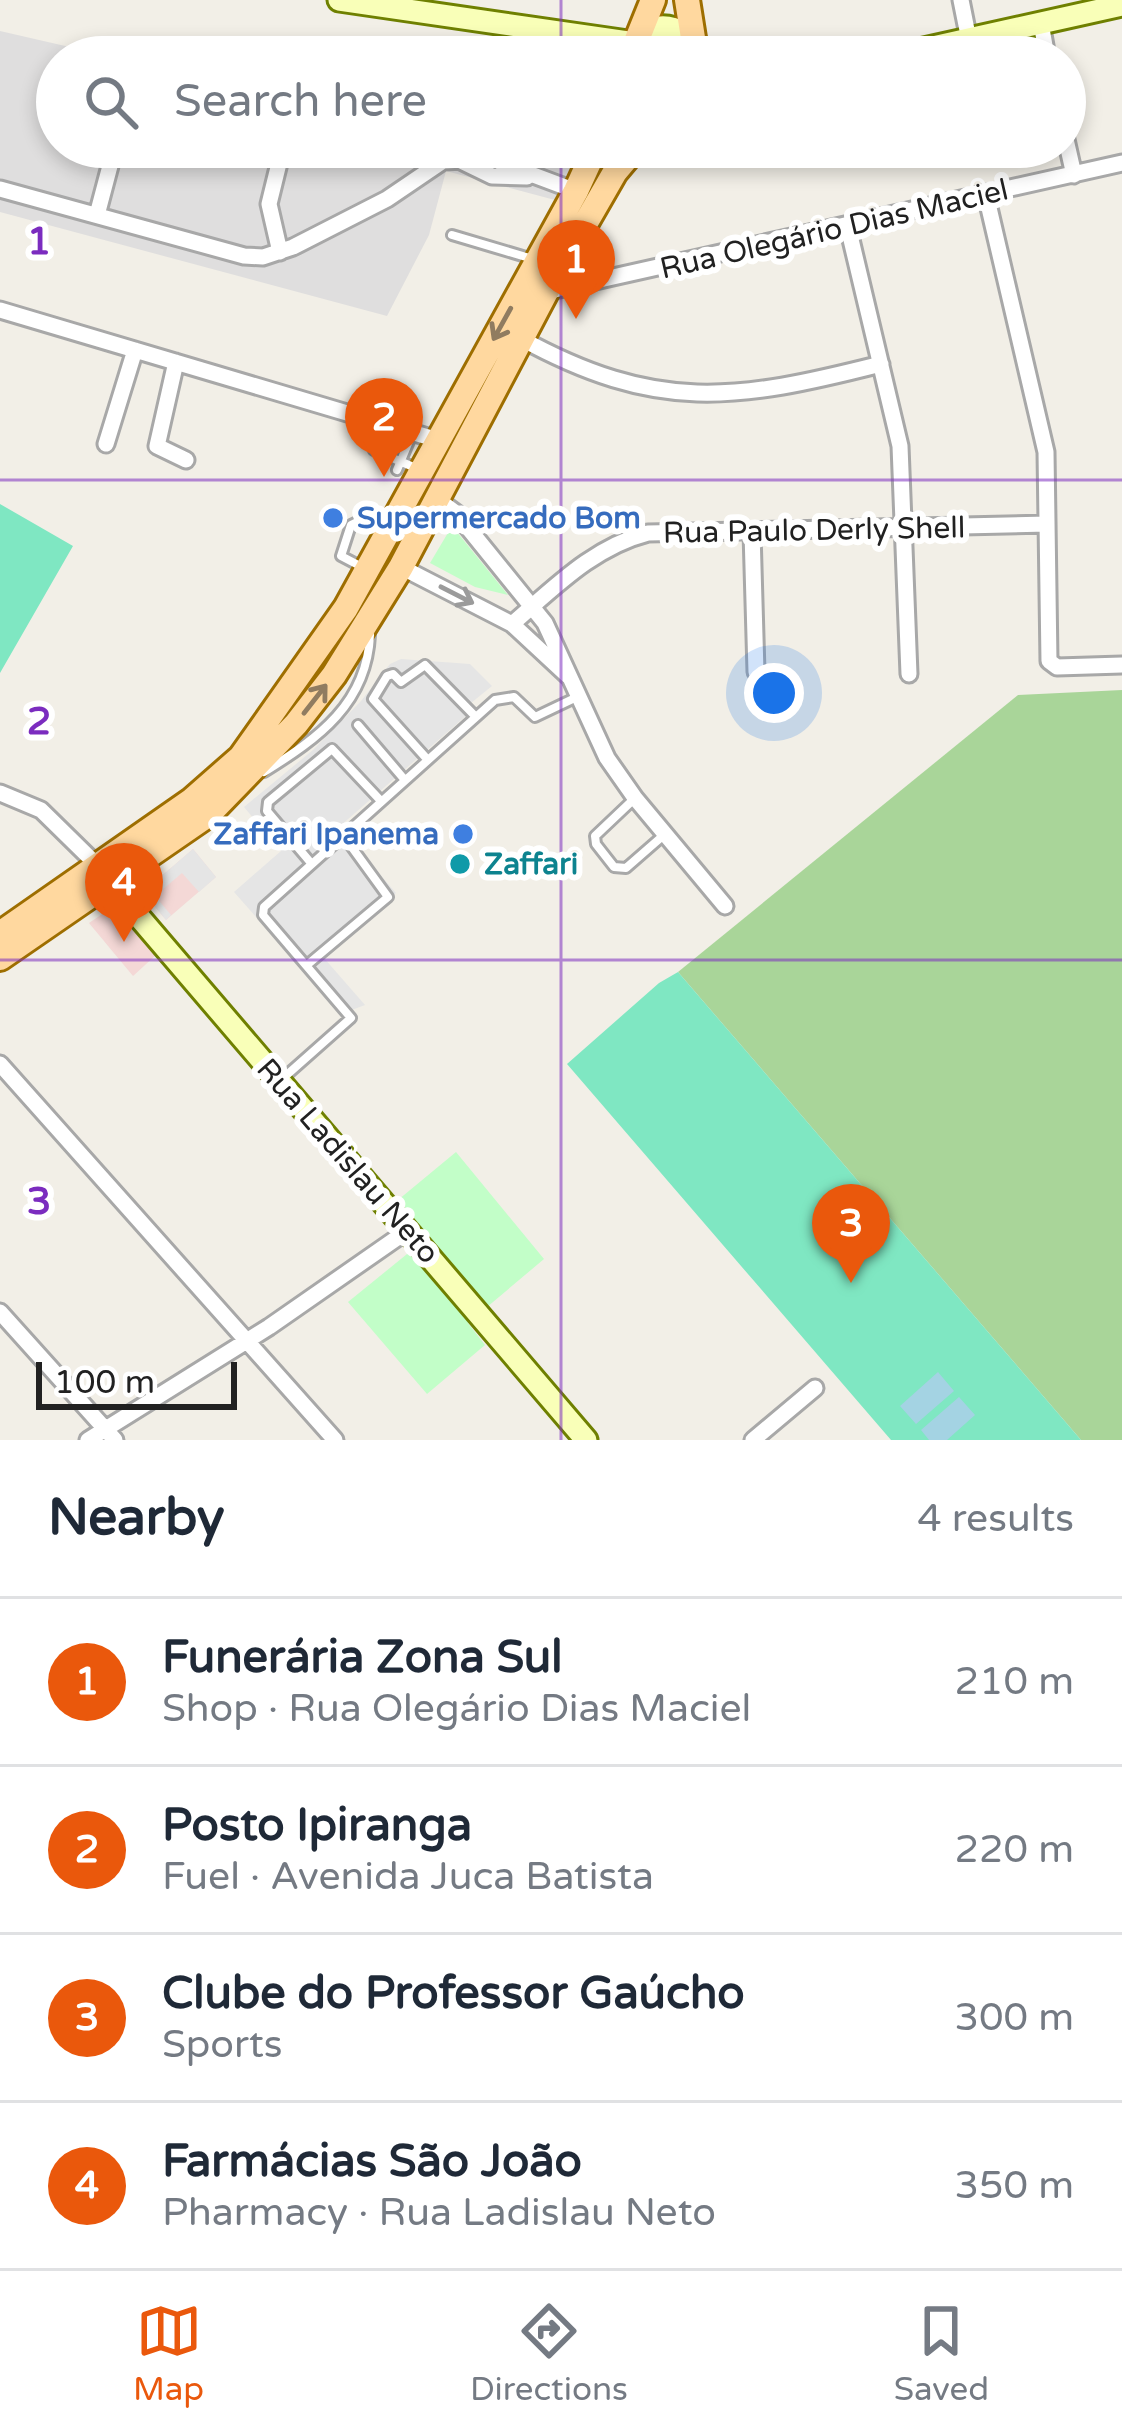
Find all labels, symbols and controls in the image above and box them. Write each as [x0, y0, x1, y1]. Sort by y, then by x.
search box [36, 36, 1086, 168]
icon: search [78, 69, 144, 135]
text: Search here [174, 75, 427, 129]
street label: Rua Olegário Dias Maciel [656, 171, 1012, 288]
text: 1 [27, 218, 51, 265]
pin: 1 [537, 220, 615, 319]
one-way arrow [490, 306, 513, 341]
pin: 2 [345, 378, 423, 477]
place label: Supermercado Bom [357, 500, 641, 537]
marker: Supermercado Bom [320, 505, 346, 531]
street label: Rua Paulo Derly Shell [662, 509, 966, 552]
one-way arrow [439, 585, 474, 608]
your location [744, 663, 804, 723]
one-way arrow [302, 683, 327, 716]
text: 2 [27, 698, 51, 745]
place label: Zaffari Ipanema [213, 816, 439, 853]
marker: Zaffari Ipanema [450, 821, 476, 847]
pin: 4 [85, 843, 163, 942]
place label: Zaffari [484, 846, 578, 883]
marker: Zaffari [447, 851, 473, 877]
street label: Rua Ladislau Neto [248, 1051, 447, 1271]
text: 3 [27, 1178, 51, 1225]
pin: 3 [812, 1184, 890, 1283]
scale bar [36, 1356, 237, 1409]
text: 100 m [54, 1363, 155, 1402]
text: Nearby [48, 1487, 225, 1549]
text: 4 results [917, 1495, 1074, 1542]
text: Funerária Zona Sul [162, 1631, 562, 1685]
text: 1 [75, 1658, 99, 1705]
text: 210 m [955, 1658, 1074, 1705]
text: Shop · Rua Olegário Dias Maciel [162, 1685, 751, 1732]
text: Posto Ipiranga [162, 1799, 472, 1853]
text: 2 [75, 1826, 99, 1873]
text: 220 m [955, 1826, 1074, 1873]
text: Fuel · Avenida Juca Batista [162, 1853, 654, 1900]
text: Clube do Professor Gaúcho [162, 1967, 745, 2021]
text: 3 [75, 1994, 99, 2041]
text: 300 m [955, 1994, 1074, 2041]
text: Sports [162, 2021, 283, 2068]
text: Farmácias São João [162, 2135, 582, 2189]
text: 4 [75, 2162, 99, 2209]
text: 350 m [955, 2162, 1074, 2209]
text: Pharmacy · Rua Ladislau Neto [162, 2189, 716, 2236]
tab: Map [133, 2298, 204, 2409]
tab: Directions [470, 2298, 628, 2409]
tab: Saved [894, 2298, 989, 2409]

